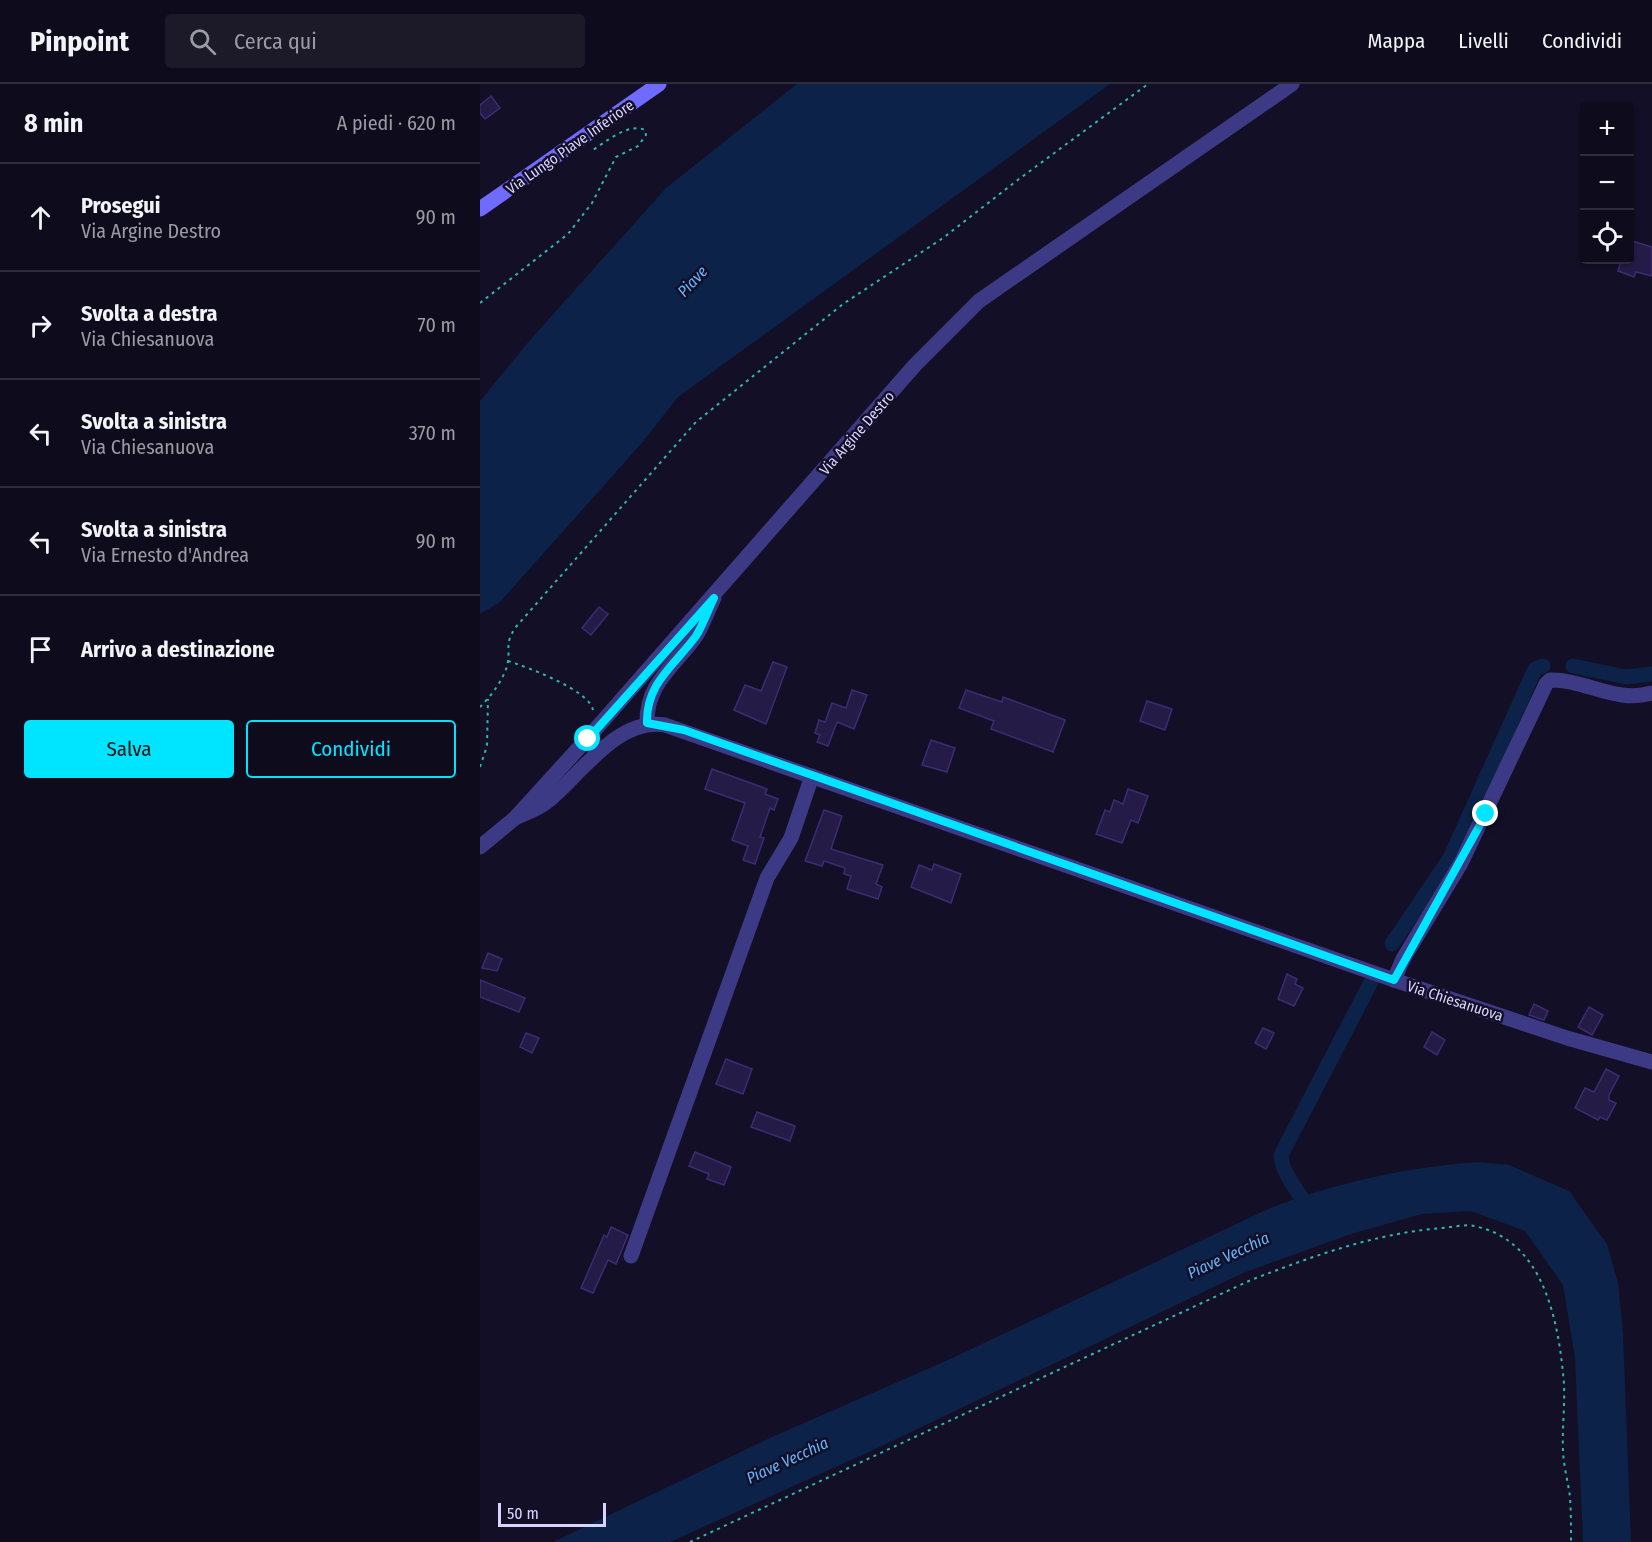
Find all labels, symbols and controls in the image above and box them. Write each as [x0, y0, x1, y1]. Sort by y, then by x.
search box [165, 14, 585, 68]
text: Pinpoint [30, 25, 129, 58]
icon: search [186, 25, 219, 58]
text: Cerca qui [234, 28, 317, 55]
text: Mappa [1368, 28, 1425, 54]
text: Livelli [1458, 28, 1509, 54]
text: Condividi [1542, 28, 1622, 54]
street label: Via Lungo Piave Inferiore [503, 96, 637, 198]
map controls [1580, 102, 1634, 264]
button: + [1580, 102, 1634, 156]
text: 8 min [24, 108, 83, 139]
text: A piedi · 620 m [337, 111, 456, 135]
button: − [1580, 156, 1634, 210]
text: Prosegui [81, 192, 160, 219]
icon: ahead [24, 201, 57, 234]
text: 90 m [416, 205, 456, 229]
button: locate [1580, 210, 1634, 264]
text: Via Argine Destro [81, 219, 221, 243]
water label: Piave [673, 262, 712, 301]
text: Svolta a destra [81, 300, 218, 327]
icon: right [24, 309, 57, 342]
text: 70 m [418, 313, 456, 337]
text: Via Chiesanuova [81, 327, 214, 351]
street label: Via Argine Destro [816, 387, 898, 479]
text: Svolta a sinistra [81, 408, 227, 435]
icon: left [24, 417, 57, 450]
text: 370 m [409, 421, 456, 445]
text: Via Chiesanuova [81, 435, 214, 459]
text: Svolta a sinistra [81, 516, 227, 543]
icon: left [24, 525, 57, 558]
text: 90 m [416, 529, 456, 553]
text: Via Ernesto d'Andrea [81, 543, 249, 567]
icon: arrive [24, 633, 57, 666]
text: Arrivo a destinazione [81, 636, 275, 663]
button: Salva [24, 720, 234, 778]
button: Condividi [246, 720, 456, 778]
route start [574, 725, 600, 751]
route end [1472, 800, 1498, 826]
street label: Via Chiesanuova [1405, 977, 1505, 1025]
water label: Piave Vecchia [1184, 1228, 1272, 1283]
water label: Piave Vecchia [743, 1433, 831, 1488]
scale bar [498, 1500, 606, 1528]
text: 50 m [507, 1504, 539, 1523]

